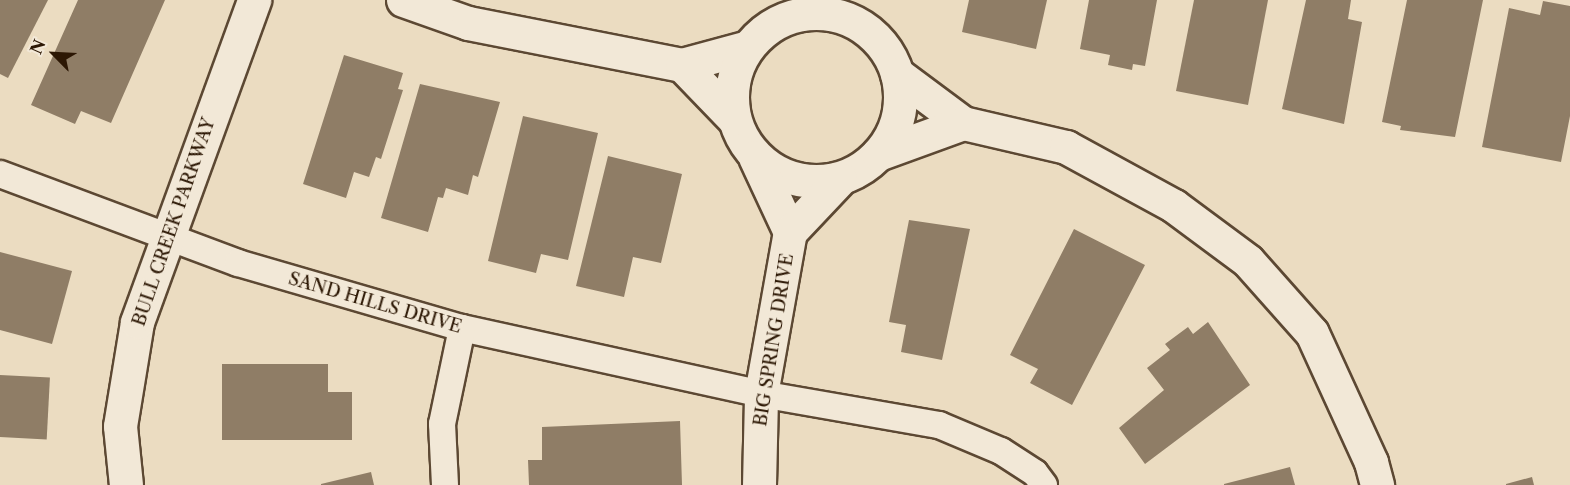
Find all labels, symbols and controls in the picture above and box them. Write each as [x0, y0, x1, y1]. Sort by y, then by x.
north arrow [24, 24, 84, 84]
text: N [26, 36, 50, 57]
street label: BULL CREEK PARKWAY [128, 115, 220, 329]
street label: BIG SPRING DRIVE [750, 252, 798, 428]
street label: SAND HILLS DRIVE [286, 268, 464, 338]

